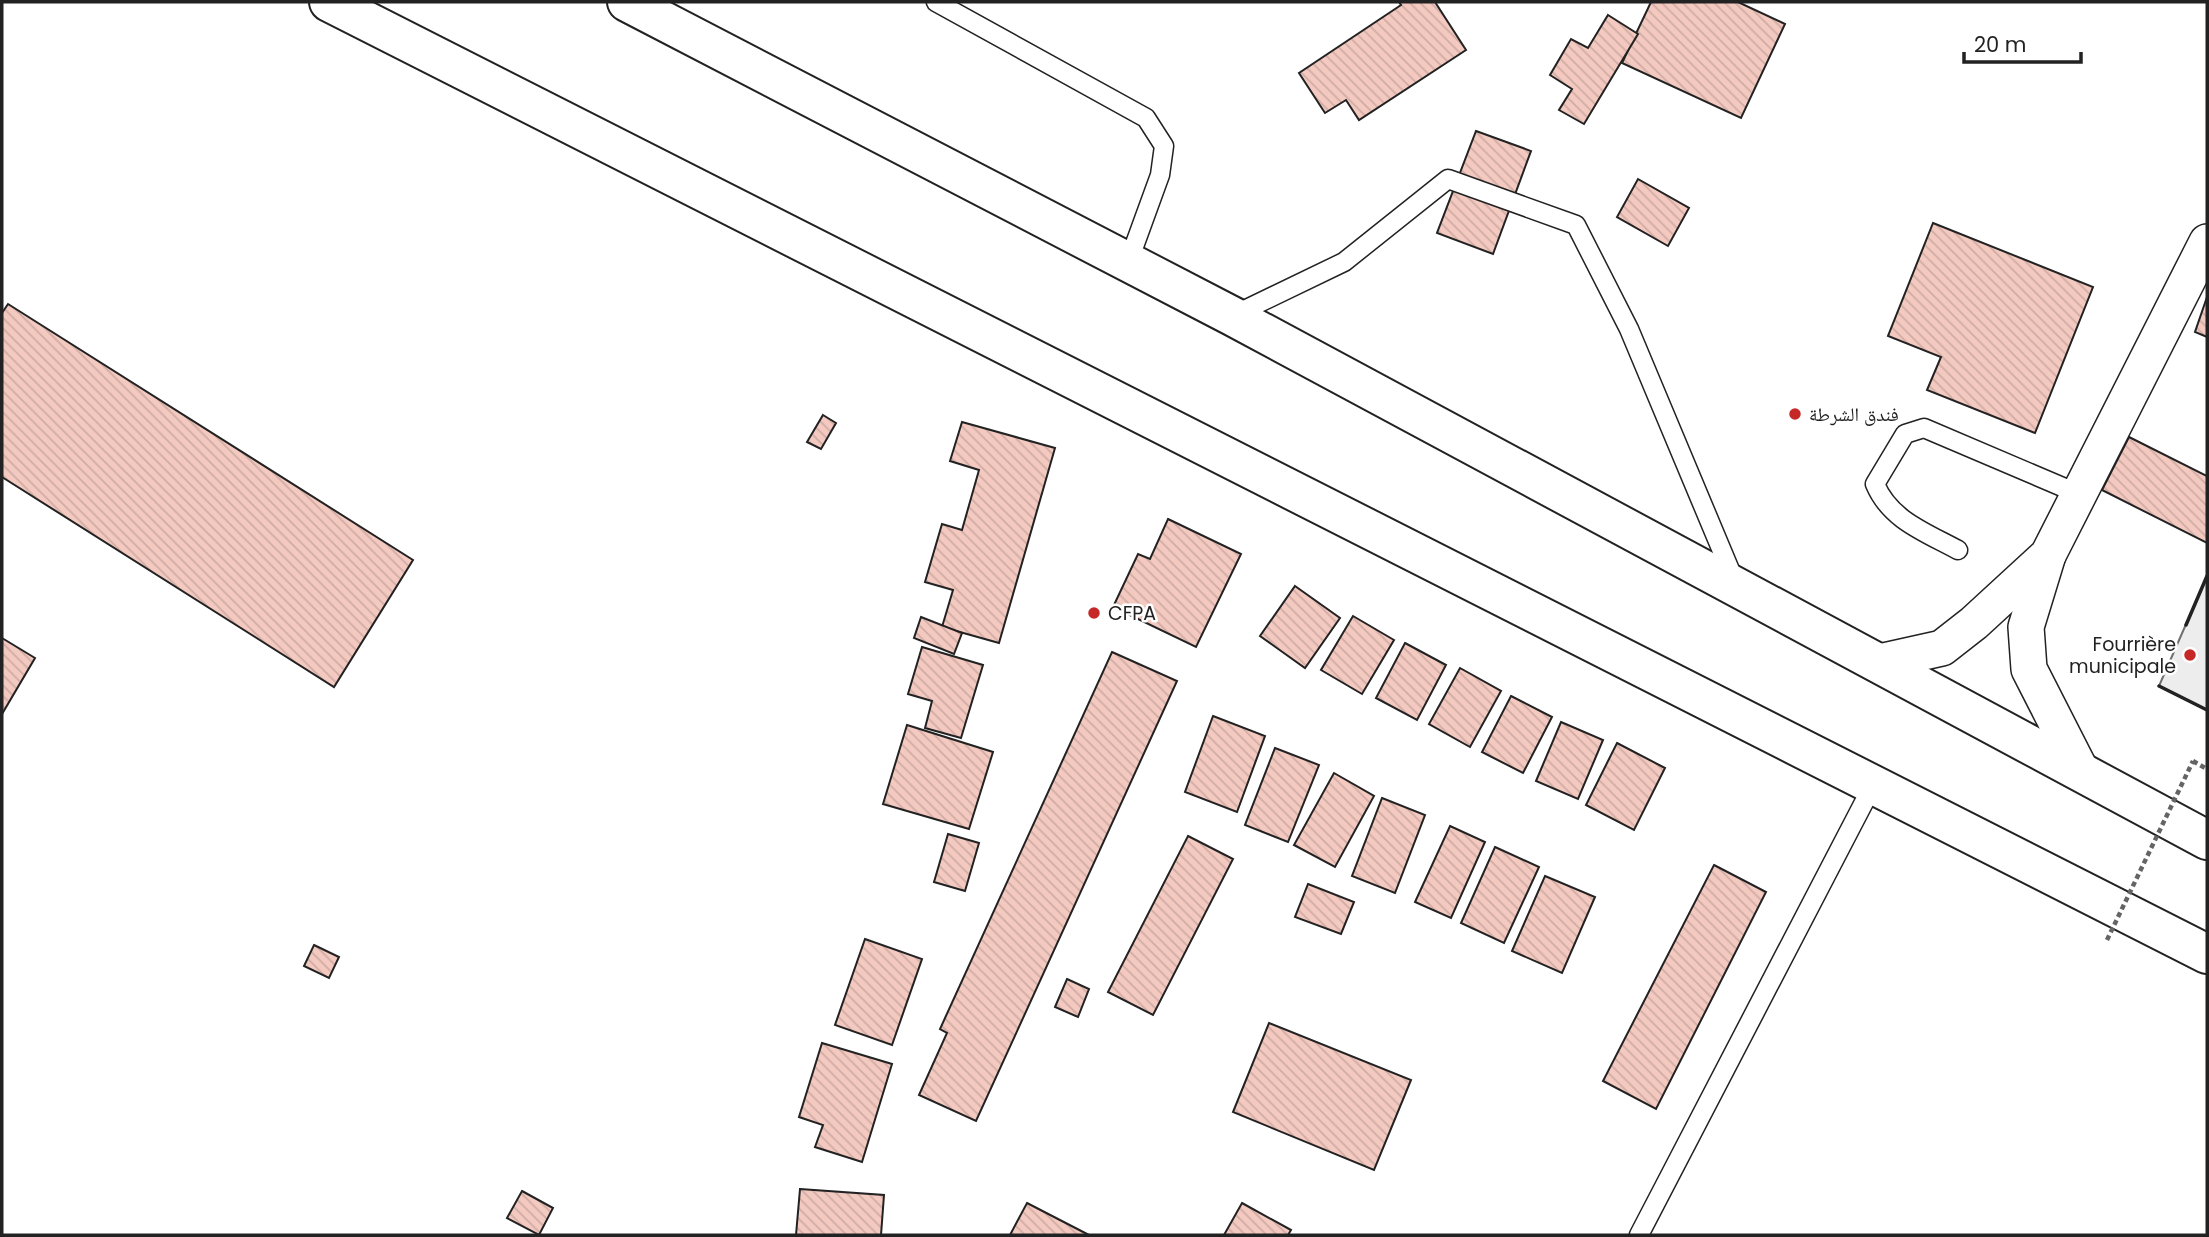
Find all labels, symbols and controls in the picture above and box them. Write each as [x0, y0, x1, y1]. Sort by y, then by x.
scale bar [1964, 21, 2081, 65]
text: 20 m [1974, 30, 2027, 59]
place label: فندق الشرطة [1809, 401, 1899, 428]
marker: فندق الشرطة [1787, 406, 1803, 422]
place label: CFPA [1108, 600, 1156, 627]
marker: CFPA [1086, 605, 1102, 621]
place label: Fourrière municipale [2069, 631, 2176, 680]
marker: Fourrière municipale [2182, 647, 2198, 663]

